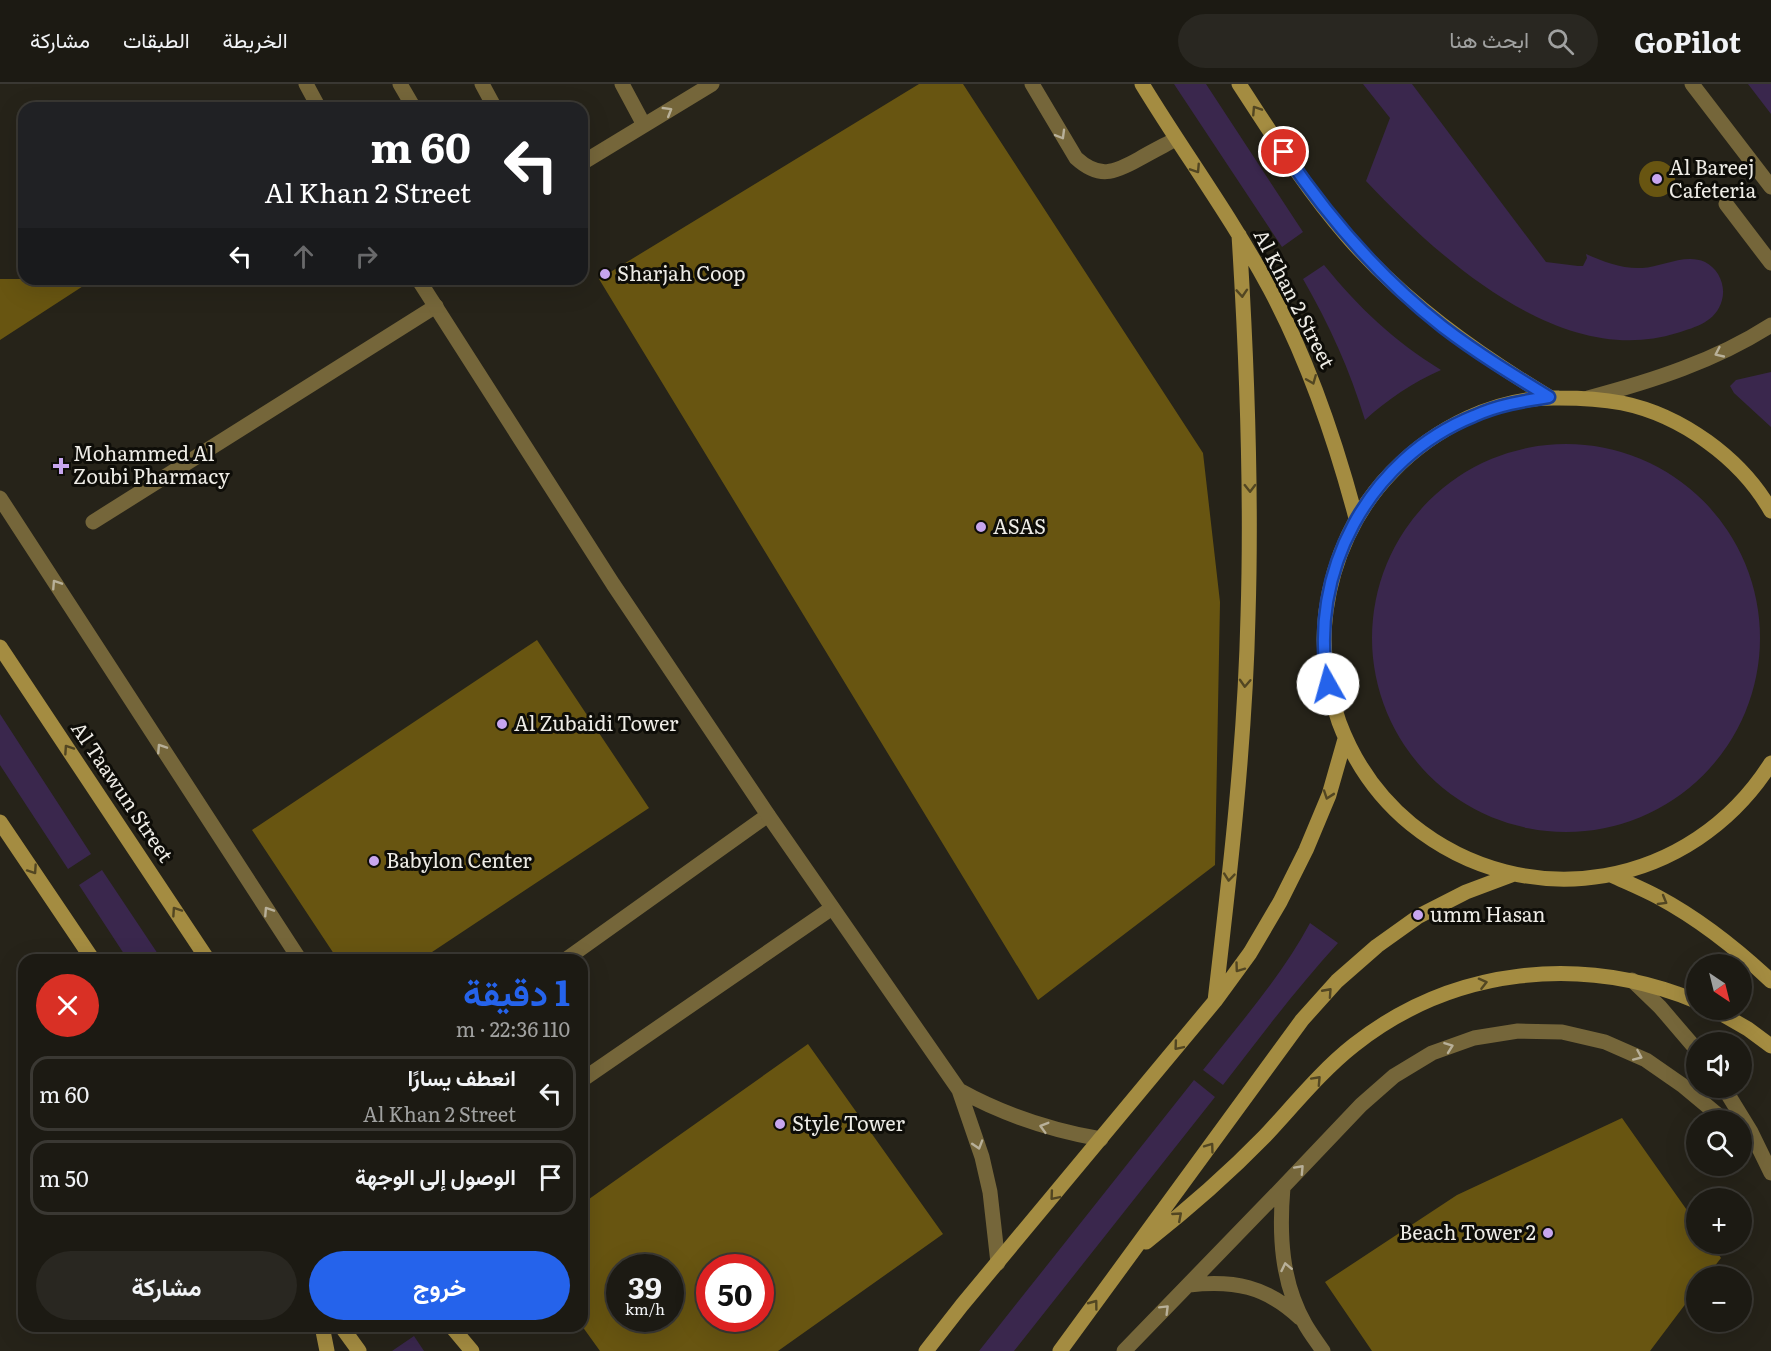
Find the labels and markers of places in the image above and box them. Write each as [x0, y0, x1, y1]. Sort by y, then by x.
pin [1258, 126, 1309, 177]
place label: Al Bareej Cafeteria [1669, 151, 1756, 204]
marker: Al Bareej Cafeteria [1650, 172, 1664, 186]
place label: Sharjah Coop [617, 257, 746, 287]
marker: Sharjah Coop [598, 267, 612, 281]
place label: Mohammed Al Zoubi Pharmacy [73, 437, 230, 490]
marker: Mohammed Al Zoubi Pharmacy [54, 459, 68, 473]
place label: ASAS [993, 510, 1046, 540]
marker: ASAS [974, 520, 988, 534]
place label: Al Zubaidi Tower [514, 707, 679, 737]
marker: Al Zubaidi Tower [495, 717, 509, 731]
place label: Babylon Center [386, 844, 532, 874]
marker: Babylon Center [367, 854, 381, 868]
place label: umm Hasan [1430, 898, 1546, 928]
marker: umm Hasan [1411, 908, 1425, 922]
place label: Style Tower [792, 1107, 905, 1137]
marker: Style Tower [773, 1117, 787, 1131]
place label: Beach Tower 2 [1399, 1216, 1536, 1246]
marker: Beach Tower 2 [1541, 1226, 1555, 1240]

